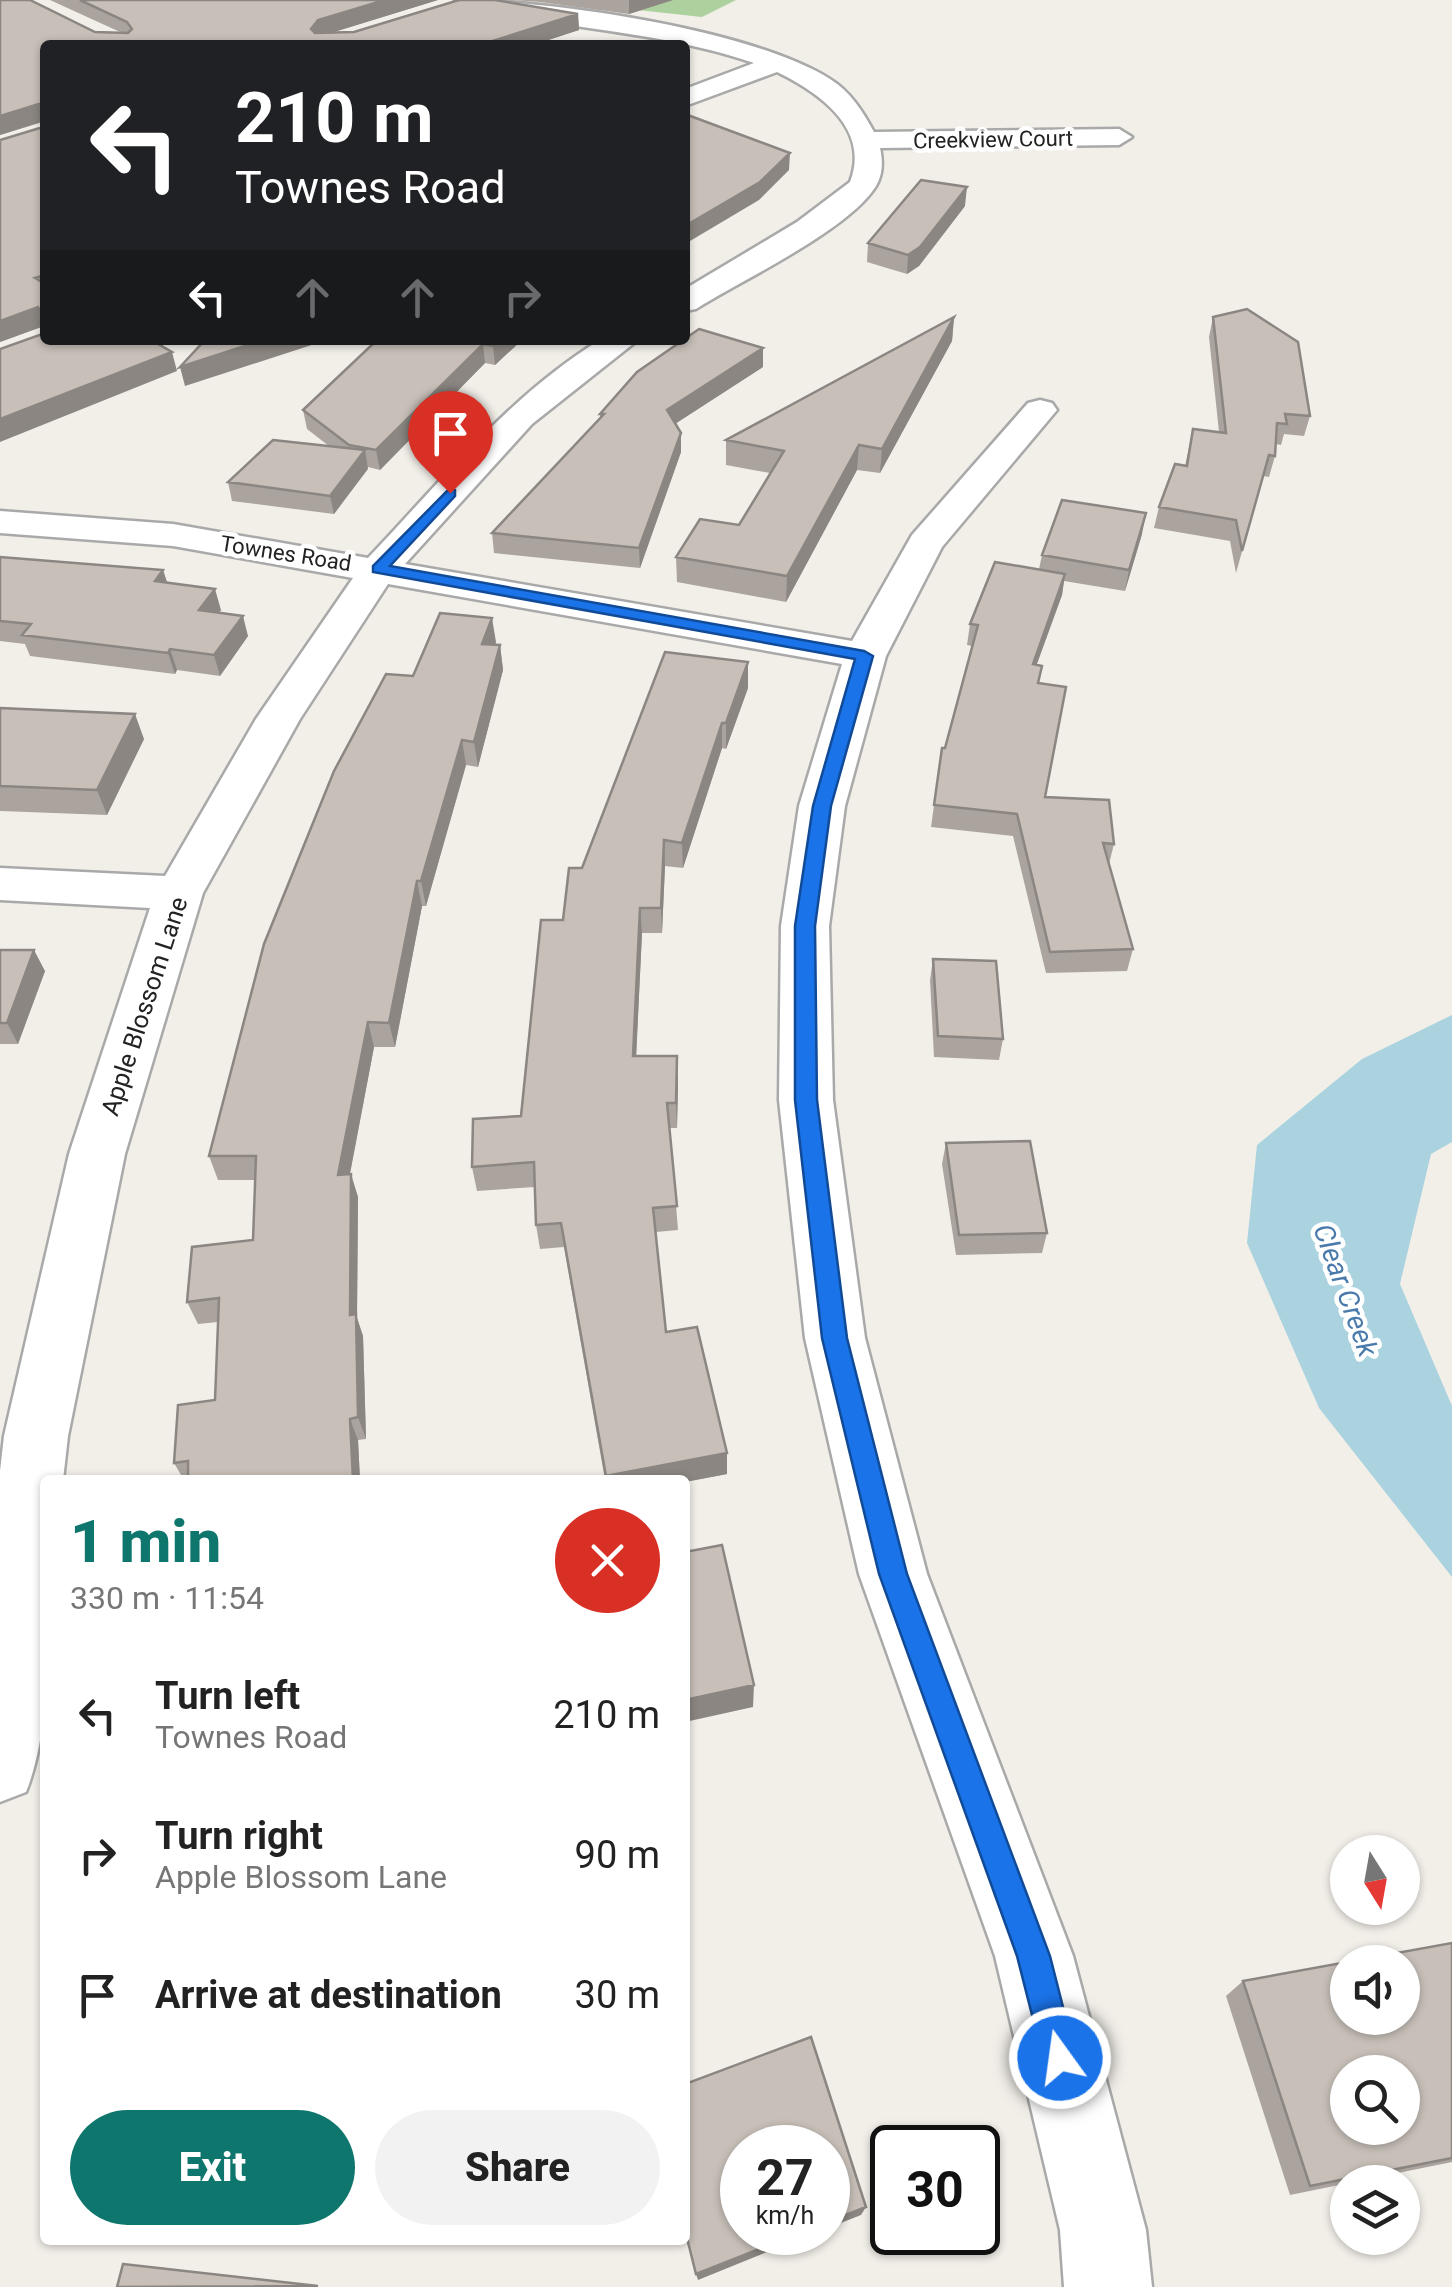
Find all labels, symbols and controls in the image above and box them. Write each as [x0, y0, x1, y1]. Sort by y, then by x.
text: 210 m [235, 77, 434, 159]
icon: left [70, 80, 200, 210]
street label: Creekview Court [913, 126, 1073, 153]
text: Townes Road [235, 161, 506, 214]
icon: left [180, 270, 235, 325]
icon: ahead [285, 270, 340, 325]
icon: ahead [390, 270, 445, 325]
icon: right [495, 270, 550, 325]
pin [408, 391, 493, 494]
icon: arrive [423, 406, 478, 461]
street label: Townes Road [219, 531, 353, 576]
street label: Apple Blossom Lane [95, 893, 194, 1119]
water label: Clear Creek [1306, 1219, 1385, 1362]
text: 1 min [70, 1506, 221, 1577]
button: close [555, 1508, 660, 1613]
text: 330 m · 11:54 [70, 1579, 264, 1617]
text: Turn left [155, 1674, 300, 1718]
icon: left [70, 1688, 125, 1743]
text: 210 m [553, 1693, 660, 1737]
text: Townes Road [155, 1718, 347, 1756]
text: Turn right [155, 1814, 323, 1858]
icon: right [70, 1828, 125, 1883]
text: 90 m [575, 1833, 660, 1877]
north arrow [1330, 1835, 1420, 1925]
map controls [1330, 1835, 1420, 2255]
text: Apple Blossom Lane [155, 1858, 447, 1896]
button: sound [1330, 1945, 1420, 2035]
icon: arrive [70, 1968, 125, 2023]
text: Arrive at destination [155, 1973, 502, 2017]
text: 30 m [575, 1973, 660, 2017]
position arrow [1008, 2006, 1112, 2110]
button: search [1330, 2055, 1420, 2145]
button: Exit [70, 2110, 355, 2225]
button: Share [375, 2110, 660, 2225]
speed limit sign: 30 [870, 2125, 1000, 2255]
text: 27 [756, 2149, 814, 2207]
button: layers [1330, 2165, 1420, 2255]
text: km/h [756, 2201, 814, 2230]

